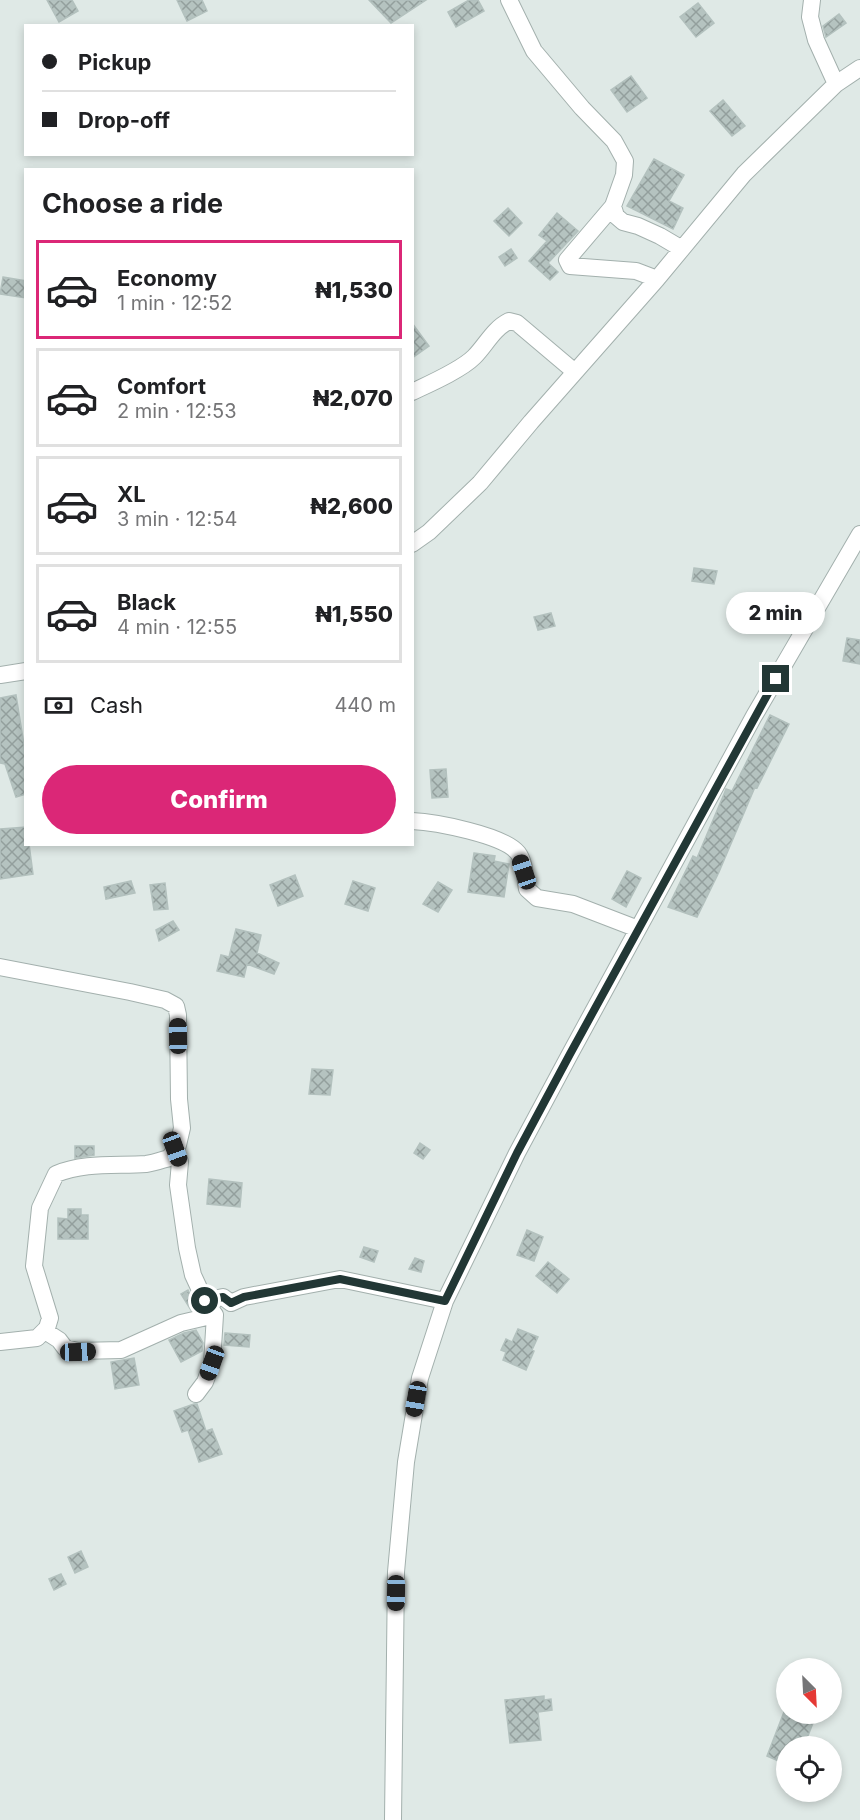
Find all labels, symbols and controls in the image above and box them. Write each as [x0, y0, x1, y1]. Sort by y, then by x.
text: Pickup [78, 49, 152, 75]
text: Drop-off [78, 107, 170, 133]
text: Choose a ride [42, 187, 223, 220]
icon: car [45, 263, 99, 317]
text: Economy [117, 265, 217, 291]
text: ₦1,530 [315, 277, 393, 303]
text: 1 min · 12:52 [117, 291, 232, 315]
icon: car [45, 371, 99, 425]
text: Comfort [117, 373, 206, 399]
text: ₦2,070 [313, 385, 393, 411]
text: 2 min · 12:53 [117, 399, 237, 423]
icon: car [45, 479, 99, 533]
text: XL [117, 481, 146, 507]
text: ₦2,600 [310, 493, 393, 519]
text: 3 min · 12:54 [117, 507, 237, 531]
icon: car [45, 587, 99, 641]
text: Black [117, 589, 176, 615]
callout: 2 min [726, 592, 826, 634]
text: ₦1,550 [315, 601, 393, 627]
text: 2 min [748, 601, 803, 625]
text: 4 min · 12:55 [117, 615, 237, 639]
route end [762, 665, 789, 692]
icon: cash [42, 689, 75, 722]
text: Cash [90, 692, 143, 718]
text: 440 m [334, 693, 396, 717]
button: Confirm [42, 765, 396, 834]
car [510, 852, 538, 892]
car [169, 1018, 187, 1054]
car [160, 1129, 190, 1169]
route start [191, 1287, 218, 1314]
car [60, 1342, 96, 1362]
car [197, 1343, 227, 1383]
car [404, 1380, 428, 1418]
car [387, 1575, 405, 1611]
north arrow [776, 1658, 842, 1724]
map controls [776, 1658, 842, 1802]
button: locate [776, 1736, 842, 1802]

